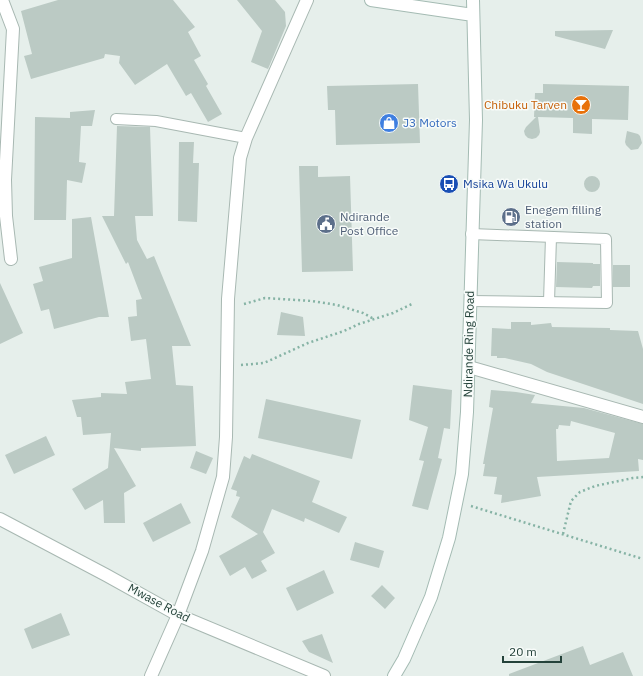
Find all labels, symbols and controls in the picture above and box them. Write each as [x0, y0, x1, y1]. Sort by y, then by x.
bar icon: Chibuku Tarven [570, 94, 592, 116]
place label: Chibuku Tarven [484, 97, 567, 112]
shop icon: J3 Motors [378, 112, 400, 134]
place label: J3 Motors [403, 115, 457, 130]
bus stop icon: Msika Wa Ukulu [438, 173, 460, 195]
place label: Msika Wa Ukulu [463, 176, 548, 191]
place label: Enegem filling station [525, 202, 602, 231]
fuel station icon: Enegem filling station [500, 206, 522, 228]
place label: Ndirande Post Office [340, 209, 399, 238]
public building icon: Ndirande Post Office [315, 213, 337, 235]
street label: Ndirande Ring Road [460, 291, 477, 397]
street label: Mwase Road [126, 580, 193, 625]
scale bar [503, 638, 561, 664]
text: 20 m [509, 644, 537, 659]

